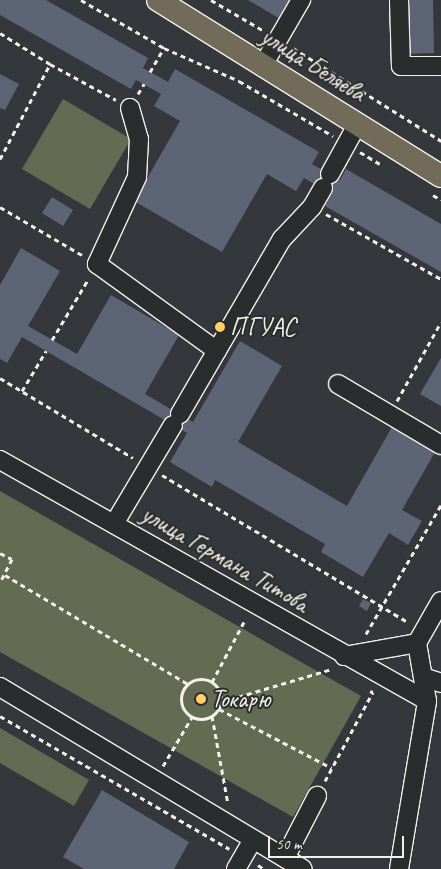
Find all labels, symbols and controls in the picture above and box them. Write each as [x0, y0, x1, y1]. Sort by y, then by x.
street label: улица Беляева [255, 21, 371, 109]
place label: ПГУАС [230, 312, 295, 342]
marker: ПГУАС [214, 321, 226, 333]
street label: улица Германа Титова [136, 499, 314, 619]
place label: Токарю [211, 684, 270, 714]
marker: Токарю [195, 693, 207, 705]
scale bar [271, 826, 407, 858]
text: 50 m [276, 835, 302, 854]

